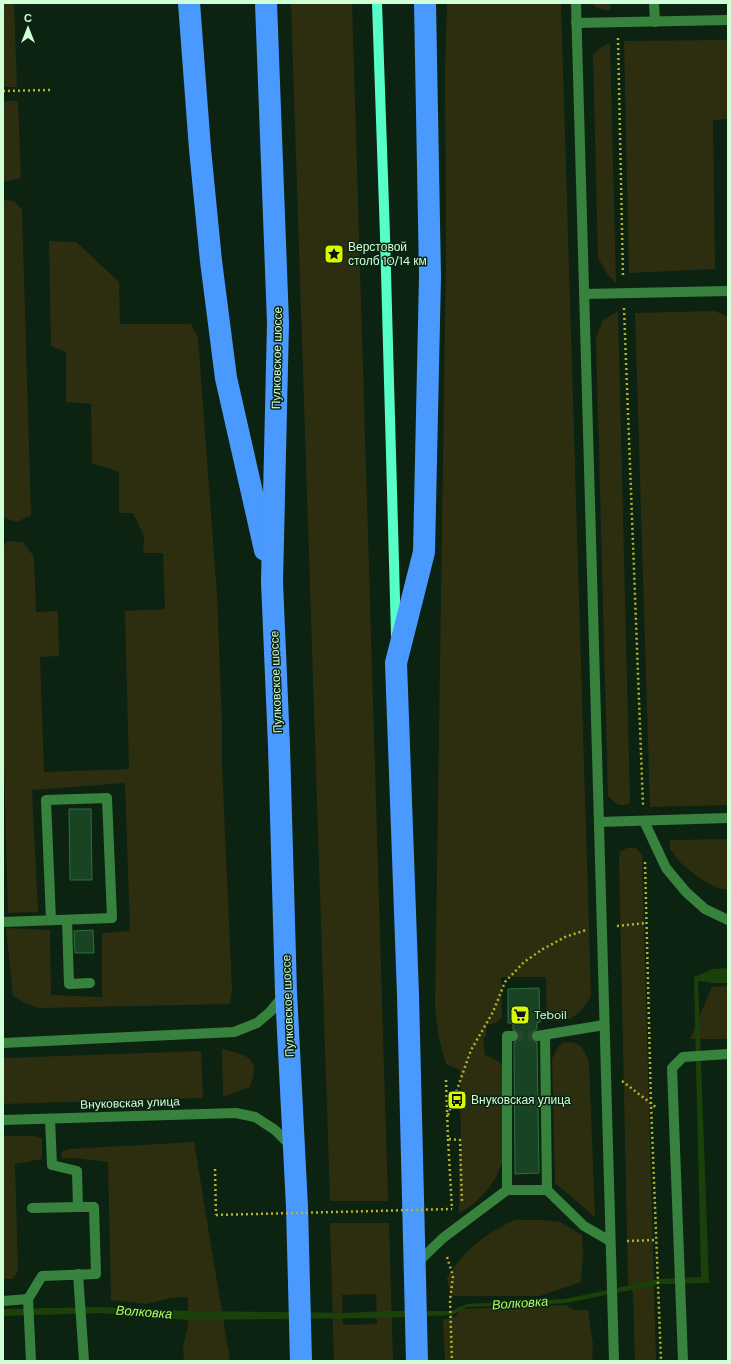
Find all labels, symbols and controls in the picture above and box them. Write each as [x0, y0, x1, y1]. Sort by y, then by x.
north arrow [8, 8, 48, 48]
text: С [24, 11, 32, 25]
place label: Верстовой столб 10/14 км [348, 239, 427, 269]
place icon: Верстовой столб 10/14 км [323, 243, 345, 265]
street label: Пулковское шоссе [268, 306, 286, 409]
street label: Пулковское шоссе [266, 630, 286, 734]
street label: Пулковское шоссе [278, 954, 298, 1058]
supermarket icon: Teboil [509, 1004, 531, 1026]
place label: Teboil [534, 1007, 567, 1023]
bus stop icon: Внуковская улица [446, 1089, 468, 1111]
place label: Внуковская улица [471, 1092, 571, 1108]
street label: Внуковская улица [80, 1093, 180, 1113]
water label: Волковка [491, 1293, 549, 1313]
water label: Волковка [115, 1302, 173, 1322]

